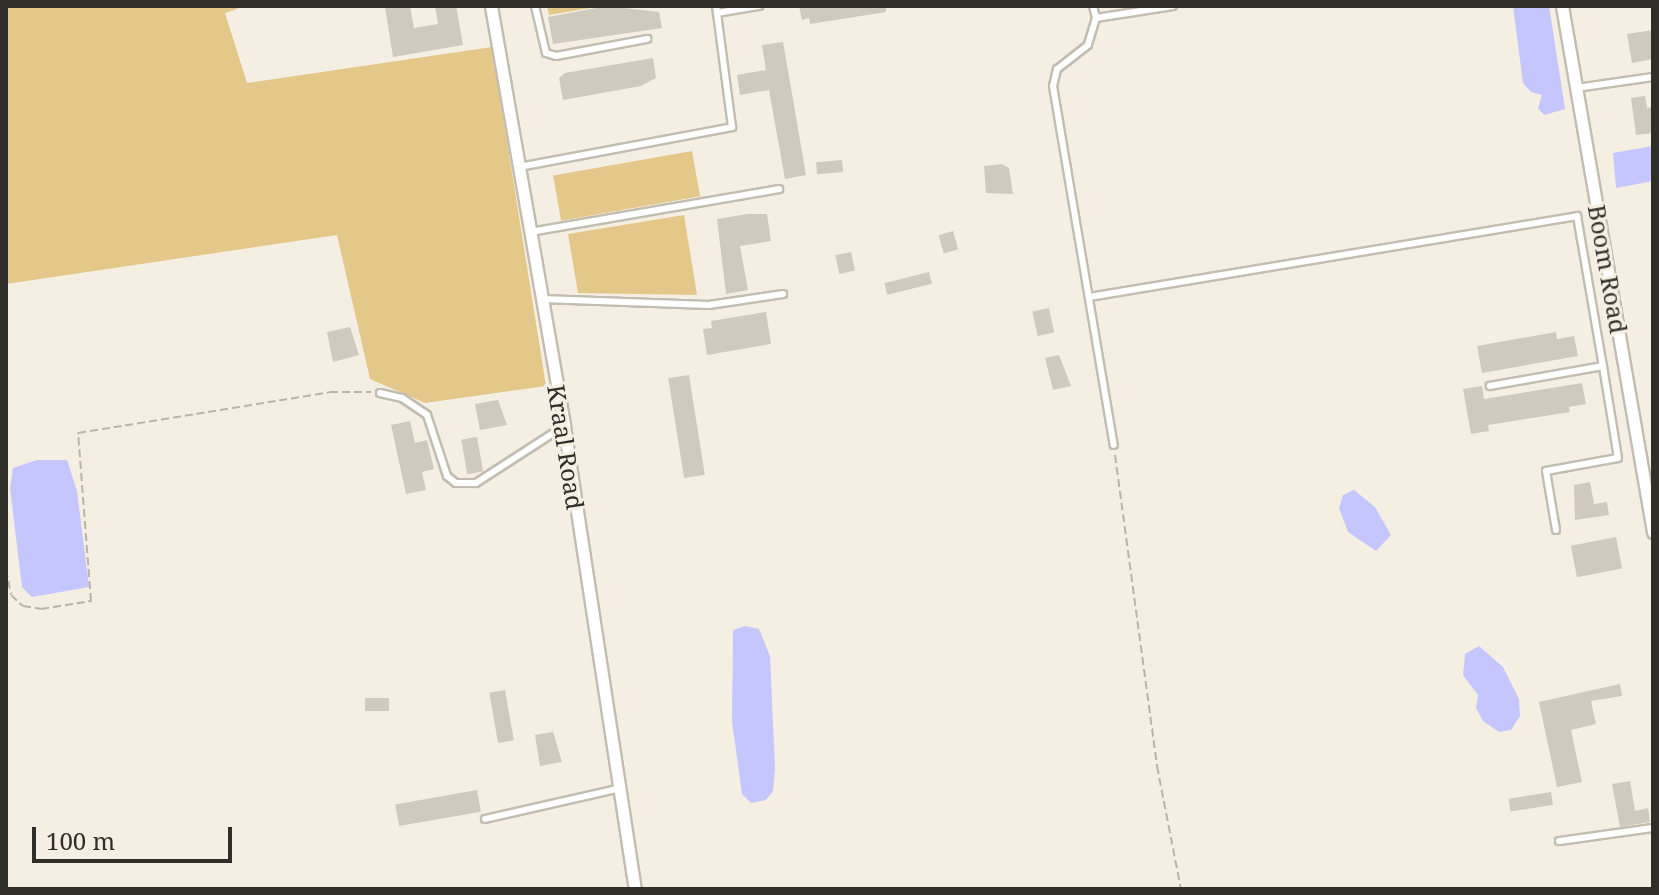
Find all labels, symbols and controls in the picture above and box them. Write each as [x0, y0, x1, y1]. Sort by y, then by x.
street label: Boom Road [1583, 202, 1633, 336]
street label: Kraal Road [542, 382, 590, 512]
scale bar [36, 811, 236, 861]
text: 100 m [46, 824, 115, 857]

